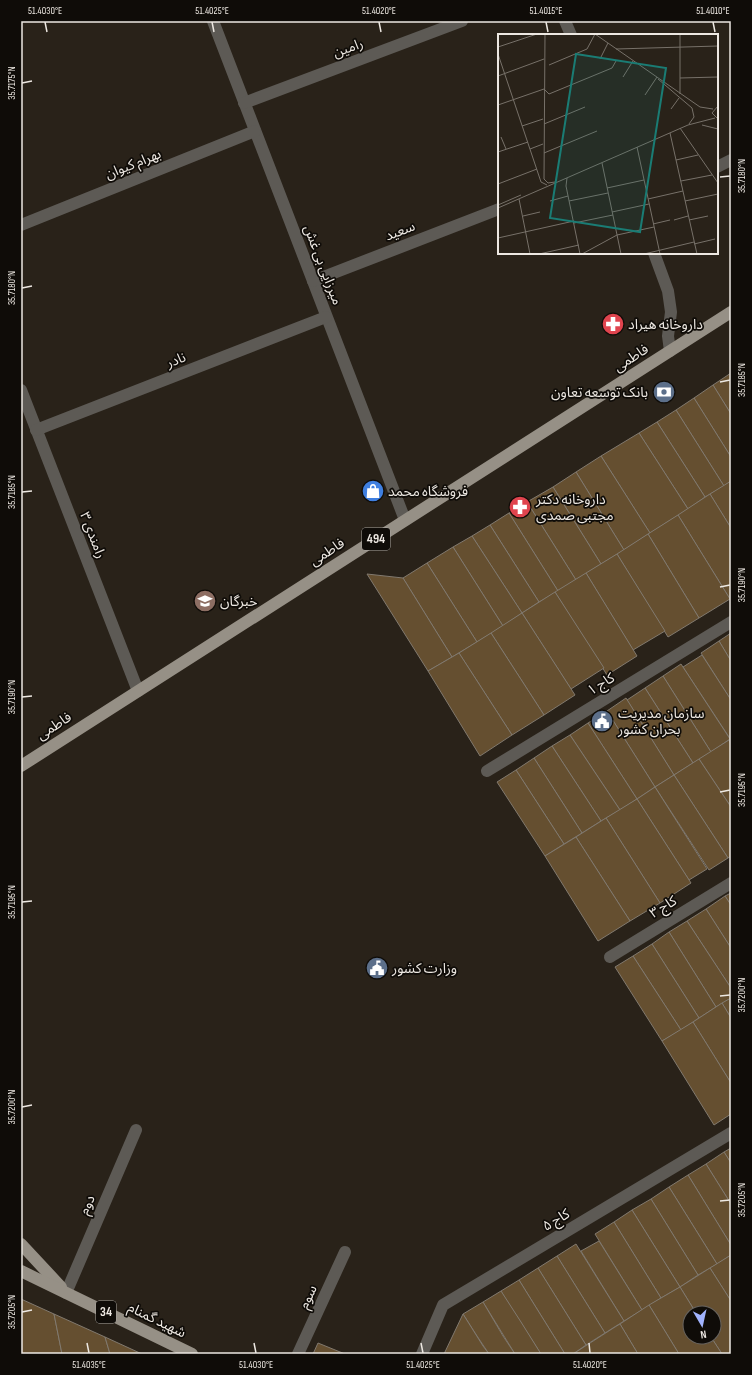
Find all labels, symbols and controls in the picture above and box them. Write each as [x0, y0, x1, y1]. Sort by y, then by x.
text: 51.4030°E [28, 5, 62, 17]
text: 51.4025°E [195, 5, 229, 17]
text: 51.4020°E [362, 5, 396, 17]
text: 51.4015°E [530, 5, 562, 17]
text: 51.4010°E [696, 5, 730, 17]
inset map [498, 34, 718, 254]
street label: رامین [331, 35, 365, 61]
text: 35.7175°N [6, 66, 18, 100]
street label: بهرام کیوان [103, 145, 164, 185]
text: 35.7180°N [736, 159, 748, 193]
street label: سعید [383, 218, 418, 244]
street label: میرزایی بی غش [300, 223, 346, 307]
text: 35.7180°N [6, 271, 18, 305]
pharmacy icon: داروخانه هیراد [600, 311, 626, 337]
place label: داروخانه هیراد [628, 316, 703, 333]
street label: فاطمی [610, 340, 652, 376]
street label: نادر [163, 348, 188, 372]
text: 35.7185°N [736, 363, 748, 397]
bank icon: بانک توسعه تعاون [651, 379, 677, 405]
place label: بانک توسعه تعاون [551, 384, 648, 401]
text: 35.7185°N [6, 475, 18, 509]
shop icon: فروشگاه محمد [360, 478, 386, 504]
place label: فروشگاه محمد [388, 483, 468, 500]
place label: داروخانه دکتر مجتبی صمدی [535, 491, 614, 524]
pharmacy icon: داروخانه دکتر مجتبی صمدی [507, 494, 533, 520]
street label: رامندی ۳ [76, 509, 110, 561]
road number: 494 [362, 528, 390, 550]
street label: فاطمی [306, 534, 348, 570]
text: 35.7190°N [736, 568, 748, 602]
school or university icon: خبرگان [192, 588, 218, 614]
place label: خبرگان [220, 593, 257, 610]
street label: کاج ۱ [584, 669, 619, 701]
text: 35.7190°N [6, 680, 18, 714]
place label: سازمان مدیریت بحران کشور [617, 705, 704, 738]
street label: فاطمی [33, 708, 75, 744]
public building icon: سازمان مدیریت بحران کشور [589, 708, 615, 734]
text: 35.7195°N [736, 773, 748, 807]
text: 35.7195°N [6, 885, 18, 919]
street label: کاج ۳ [646, 892, 681, 923]
public building icon: وزارت کشور [364, 955, 390, 981]
place label: وزارت کشور [391, 960, 457, 977]
text: 35.7200°N [736, 978, 748, 1012]
text: 35.7200°N [6, 1090, 18, 1124]
text: 35.7205°N [736, 1183, 748, 1217]
street label: دوم [75, 1192, 101, 1218]
street label: کاج ۵ [539, 1205, 574, 1236]
street label: سوم [295, 1282, 323, 1312]
text: 35.7205°N [6, 1295, 18, 1329]
street label: شهید گمنام [124, 1299, 189, 1343]
road number: 34 [96, 1301, 116, 1323]
north arrow [682, 1305, 722, 1345]
text: N [699, 1328, 707, 1341]
text: 51.4035°E [72, 1359, 106, 1371]
text: 51.4030°E [239, 1359, 273, 1371]
text: 51.4025°E [406, 1359, 440, 1371]
text: 51.4020°E [573, 1359, 607, 1371]

